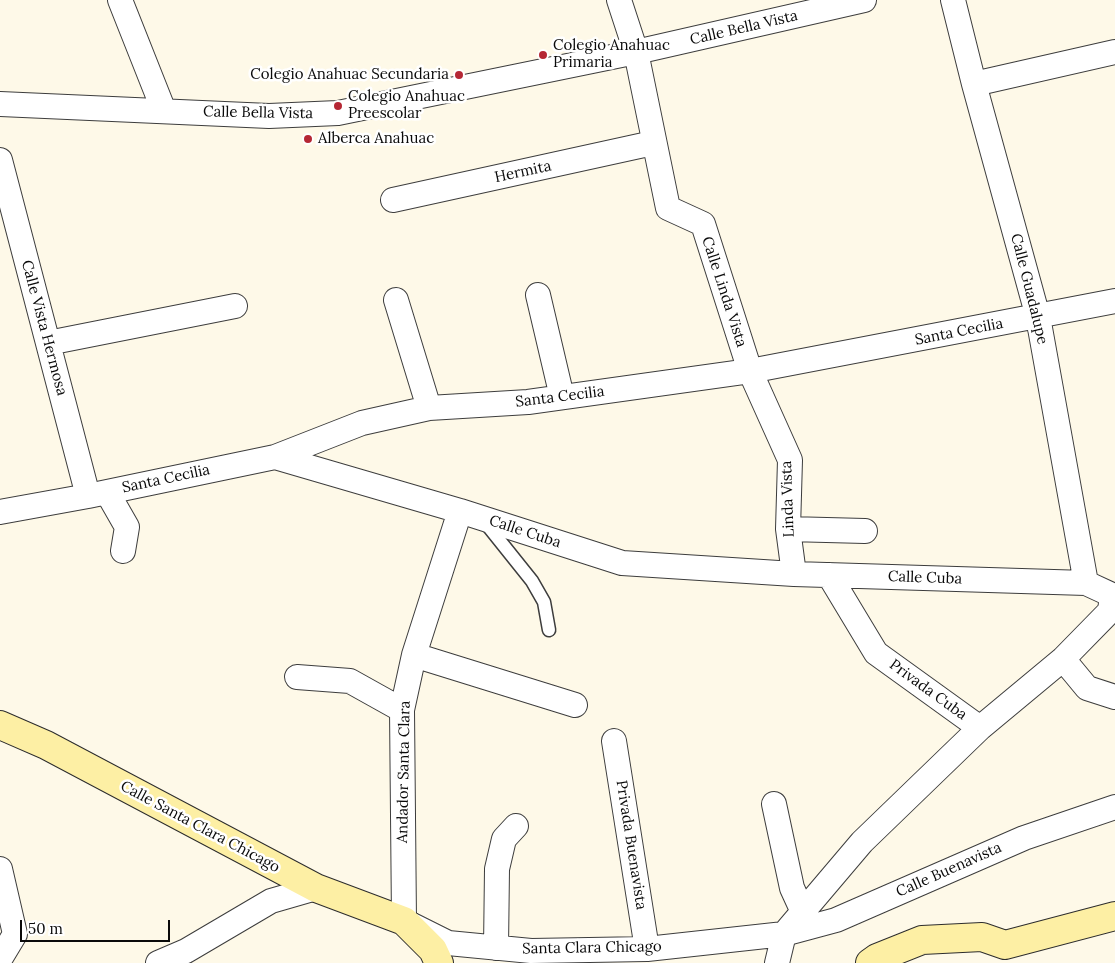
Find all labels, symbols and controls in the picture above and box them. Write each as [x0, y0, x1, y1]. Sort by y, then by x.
street label: Calle Bella Vista [688, 7, 800, 49]
place label: Colegio Anahuac Primaria [553, 37, 670, 72]
marker: Colegio Anahuac Primaria [537, 49, 549, 61]
place label: Colegio Anahuac Secundaria [250, 66, 449, 84]
marker: Colegio Anahuac Secundaria [453, 69, 465, 81]
place label: Colegio Anahuac Preescolar [348, 88, 465, 123]
marker: Colegio Anahuac Preescolar [332, 100, 344, 112]
street label: Calle Bella Vista [203, 103, 313, 123]
place label: Alberca Anahuac [318, 130, 434, 148]
marker: Alberca Anahuac [302, 133, 314, 145]
street label: Hermita [493, 157, 553, 187]
street label: Calle Guadalupe [1007, 232, 1051, 346]
street label: Calle Linda Vista [698, 234, 750, 350]
street label: Calle Vista Hermosa [17, 258, 71, 398]
street label: Santa Cecilia [913, 315, 1005, 349]
street label: Santa Cecilia [514, 383, 606, 411]
street label: Linda Vista [778, 460, 798, 538]
street label: Santa Cecilia [120, 461, 212, 497]
street label: Calle Cuba [487, 512, 563, 552]
street label: Calle Cuba [888, 568, 962, 588]
street label: Privada Cuba [886, 656, 970, 724]
street label: Andador Santa Clara [394, 701, 414, 843]
street label: Calle Santa Clara Chicago [117, 777, 283, 877]
street label: Privada Buenavista [612, 779, 650, 911]
street label: Calle Buenavista [893, 839, 1005, 901]
scale bar [22, 910, 172, 942]
text: 50 m [28, 919, 63, 938]
street label: Santa Clara Chicago [522, 938, 662, 958]

